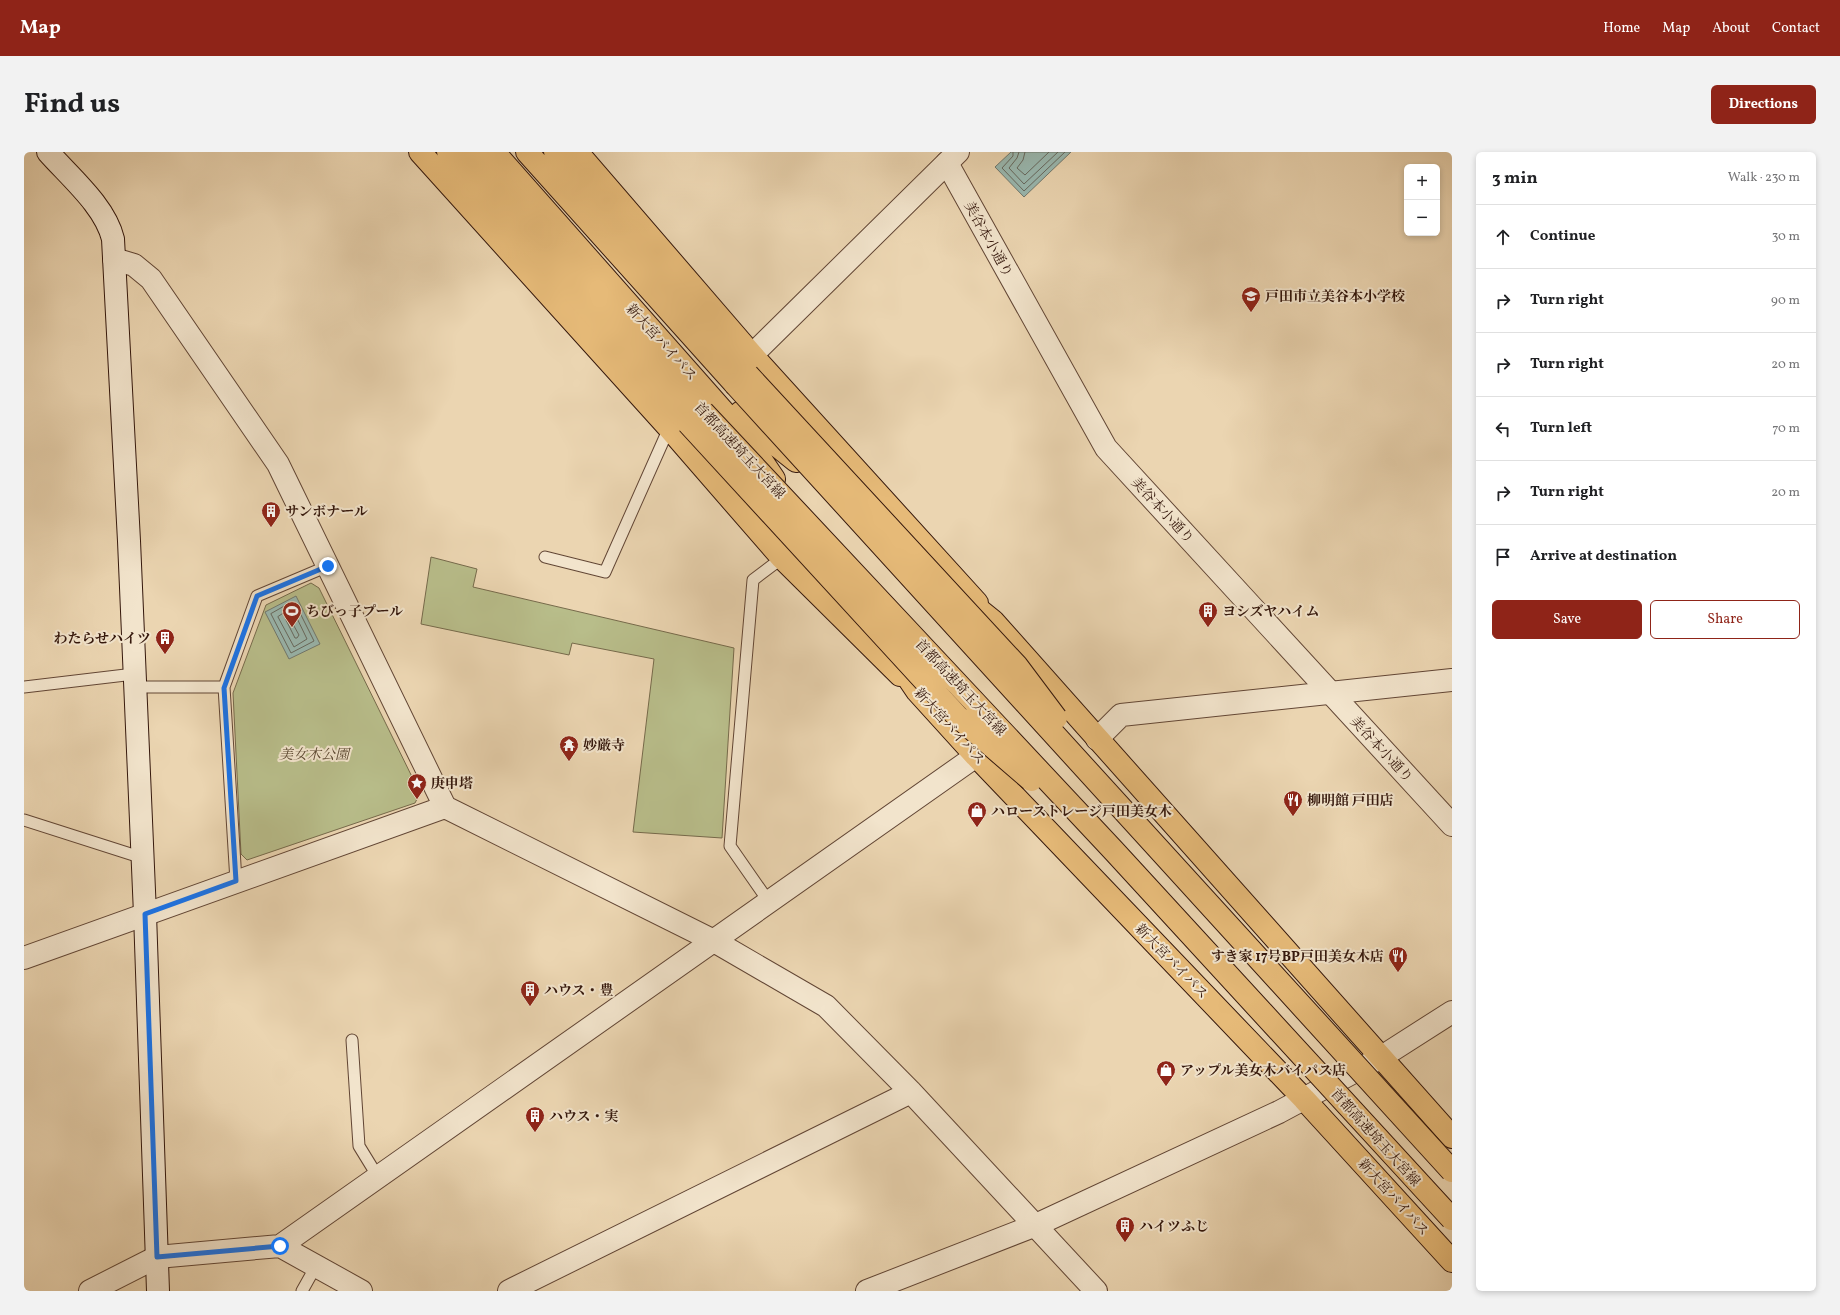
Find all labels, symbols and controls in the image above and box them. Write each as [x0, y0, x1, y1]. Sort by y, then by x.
text: Map [20, 15, 61, 41]
text: Home [1603, 19, 1640, 38]
text: Map [1662, 19, 1690, 38]
text: About [1712, 19, 1750, 38]
text: Contact [1772, 19, 1820, 38]
text: Find us [24, 85, 120, 124]
button: Directions [1711, 85, 1816, 124]
map controls [1404, 164, 1440, 236]
button: + [1404, 164, 1440, 200]
text: 3 min [1492, 167, 1538, 190]
text: Walk · 230 m [1728, 169, 1800, 187]
street label: 美谷本小通り [959, 198, 1016, 281]
button: − [1404, 200, 1440, 236]
icon: ahead [1492, 226, 1514, 248]
text: Continue [1530, 226, 1595, 247]
text: 30 m [1772, 228, 1800, 246]
school or university icon: 戸田市立美谷本小学校 [1240, 285, 1262, 313]
place label: 戸田市立美谷本小学校 [1265, 288, 1405, 307]
icon: right [1492, 290, 1514, 312]
text: Turn right [1530, 290, 1604, 311]
text: 90 m [1771, 292, 1800, 310]
street label: 新大宮バイパス [621, 300, 701, 386]
icon: right [1492, 354, 1514, 376]
text: Turn right [1530, 354, 1604, 375]
text: 20 m [1771, 356, 1800, 374]
street label: 首都高速埼玉大宮線 [689, 398, 789, 504]
icon: left [1492, 418, 1514, 440]
text: Turn left [1530, 418, 1592, 439]
text: 70 m [1772, 420, 1800, 438]
street label: 美谷本小通り [1126, 474, 1197, 548]
icon: right [1492, 482, 1514, 504]
text: Turn right [1530, 482, 1604, 503]
text: 20 m [1771, 484, 1800, 502]
building icon: サンボナール [260, 500, 282, 528]
place label: サンボナール [285, 503, 368, 522]
icon: arrive [1492, 546, 1514, 568]
text: Arrive at destination [1530, 546, 1677, 567]
route end [319, 557, 337, 575]
sports icon: ちびっ子プール [281, 600, 303, 628]
building icon: ヨシズヤハイム [1197, 600, 1219, 628]
button: Save [1492, 600, 1642, 639]
button: Share [1650, 600, 1800, 639]
place label: ちびっ子プール [306, 603, 403, 622]
place label: ヨシズヤハイム [1222, 603, 1319, 622]
building icon: わたらせハイツ [154, 627, 176, 655]
place label: わたらせハイツ [53, 630, 151, 649]
street label: 首都高速埼玉大宮線 [910, 635, 1010, 741]
street label: 新大宮バイパス [909, 684, 989, 770]
street label: 美谷本小通り [1345, 713, 1416, 787]
temple icon: 妙厳寺 [558, 734, 580, 762]
place label: 妙厳寺 [583, 737, 625, 756]
park label: 美女木公園 [279, 746, 351, 765]
place icon: 庚申塔 [406, 772, 428, 800]
place label: 庚申塔 [431, 775, 473, 794]
restaurant icon: 柳明館 戸田店 [1282, 789, 1304, 817]
place label: 柳明館 戸田店 [1307, 792, 1394, 811]
shop icon: ハローストレージ戸田美女木 [966, 800, 988, 828]
place label: ハローストレージ戸田美女木 [991, 803, 1172, 822]
street label: 新大宮バイパス [1130, 920, 1212, 1004]
restaurant icon: すき家 17号BP戸田美女木店 [1387, 945, 1409, 973]
place label: すき家 17号BP戸田美女木店 [1211, 948, 1384, 967]
building icon: ハウス・豊 [519, 979, 541, 1007]
place label: ハウス・豊 [544, 982, 614, 1001]
shop icon: アップル美女木バイパス店 [1155, 1059, 1177, 1087]
place label: アップル美女木バイパス店 [1180, 1062, 1346, 1081]
street label: 首都高速埼玉大宮線 [1326, 1085, 1424, 1191]
building icon: ハウス・実 [524, 1105, 546, 1133]
place label: ハウス・実 [549, 1108, 619, 1127]
street label: 新大宮バイパス [1353, 1155, 1433, 1241]
building icon: ハイツふじ [1114, 1215, 1136, 1243]
place label: ハイツふじ [1139, 1218, 1209, 1237]
route start [271, 1237, 289, 1255]

